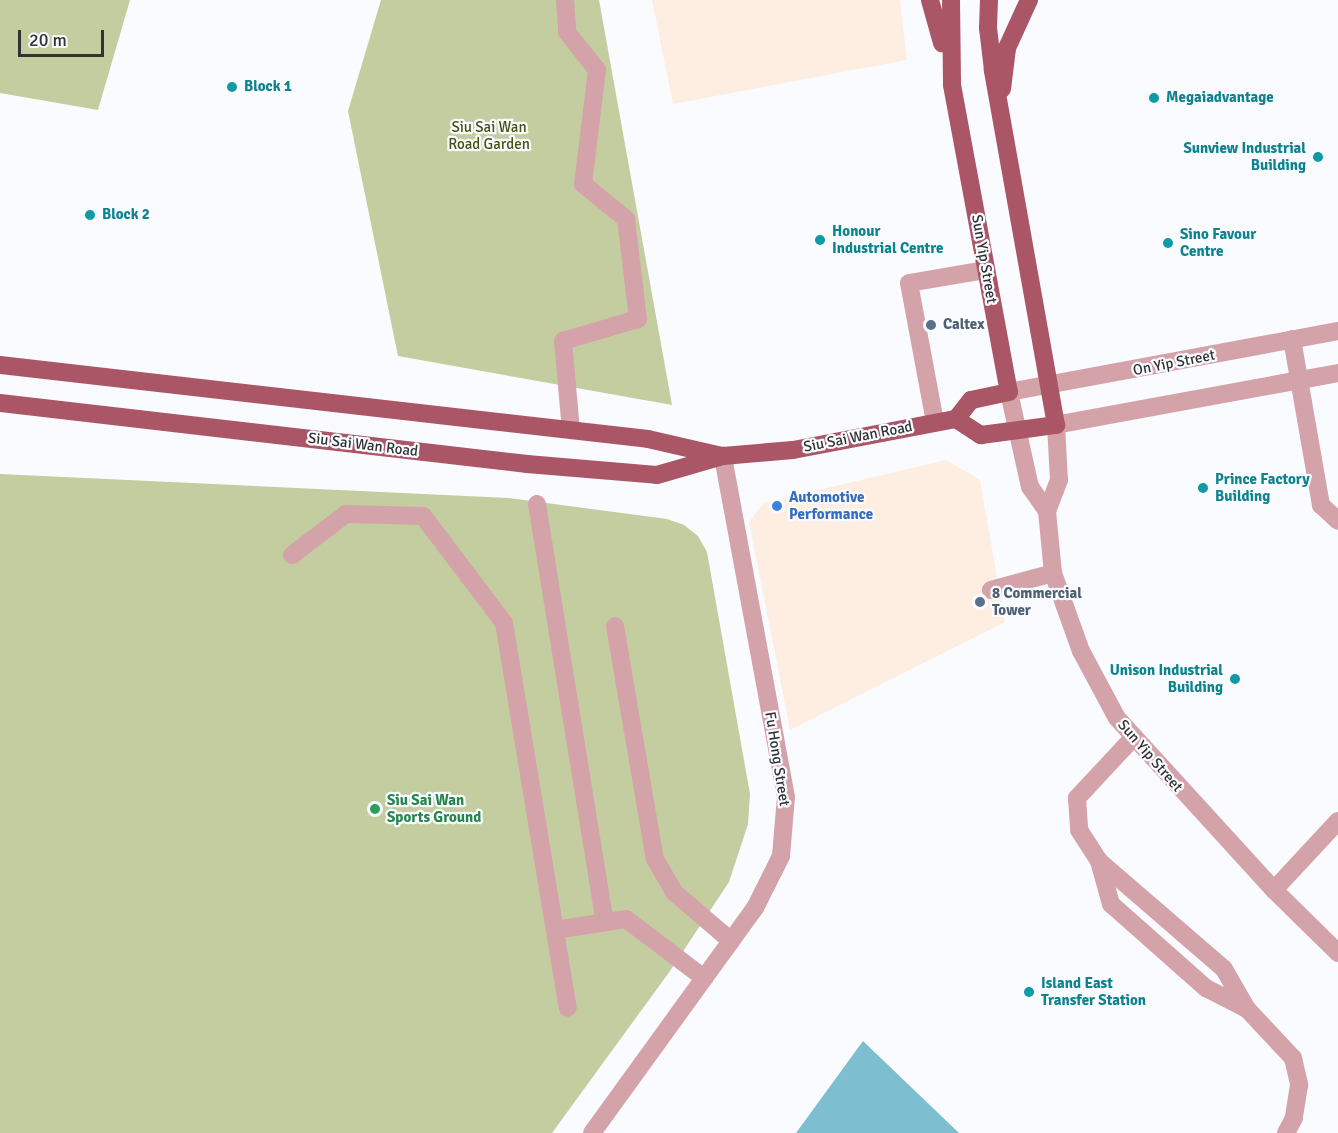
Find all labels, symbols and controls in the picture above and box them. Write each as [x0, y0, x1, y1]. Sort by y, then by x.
scale bar [21, 18, 106, 56]
text: 20 m [29, 29, 67, 51]
place label: Block 1 [244, 78, 292, 96]
marker: Block 1 [225, 80, 239, 94]
place label: Megaiadvantage [1166, 89, 1274, 107]
marker: Megaiadvantage [1147, 91, 1161, 105]
park label: Siu Sai Wan Road Garden [448, 118, 530, 153]
place label: Sunview Industrial Building [1183, 139, 1306, 174]
marker: Sunview Industrial Building [1311, 150, 1325, 164]
place label: Block 2 [102, 206, 150, 224]
marker: Block 2 [83, 208, 97, 222]
street label: Sun Yip Street [967, 213, 1001, 305]
place label: Honour Industrial Centre [832, 222, 943, 257]
place label: Sino Favour Centre [1180, 225, 1256, 260]
marker: Honour Industrial Centre [813, 233, 827, 247]
marker: Sino Favour Centre [1161, 236, 1175, 250]
place label: Caltex [943, 316, 984, 334]
marker: Caltex [924, 318, 938, 332]
street label: On Yip Street [1131, 346, 1217, 380]
street label: Siu Sai Wan Road [802, 418, 914, 456]
street label: Siu Sai Wan Road [307, 429, 419, 461]
place label: Prince Factory Building [1215, 470, 1310, 505]
marker: Prince Factory Building [1196, 481, 1210, 495]
place label: Automotive Performance [789, 488, 873, 523]
marker: Automotive Performance [770, 499, 784, 513]
place label: 8 Commercial Tower [992, 584, 1082, 619]
marker: 8 Commercial Tower [973, 595, 987, 609]
place label: Unison Industrial Building [1110, 661, 1223, 696]
marker: Unison Industrial Building [1228, 672, 1242, 686]
street label: Fu Hong Street [761, 711, 793, 807]
street label: Sun Yip Street [1114, 716, 1186, 796]
place label: Siu Sai Wan Sports Ground [387, 791, 481, 826]
marker: Siu Sai Wan Sports Ground [368, 802, 382, 816]
place label: Island East Transfer Station [1041, 974, 1146, 1009]
marker: Island East Transfer Station [1022, 985, 1036, 999]

